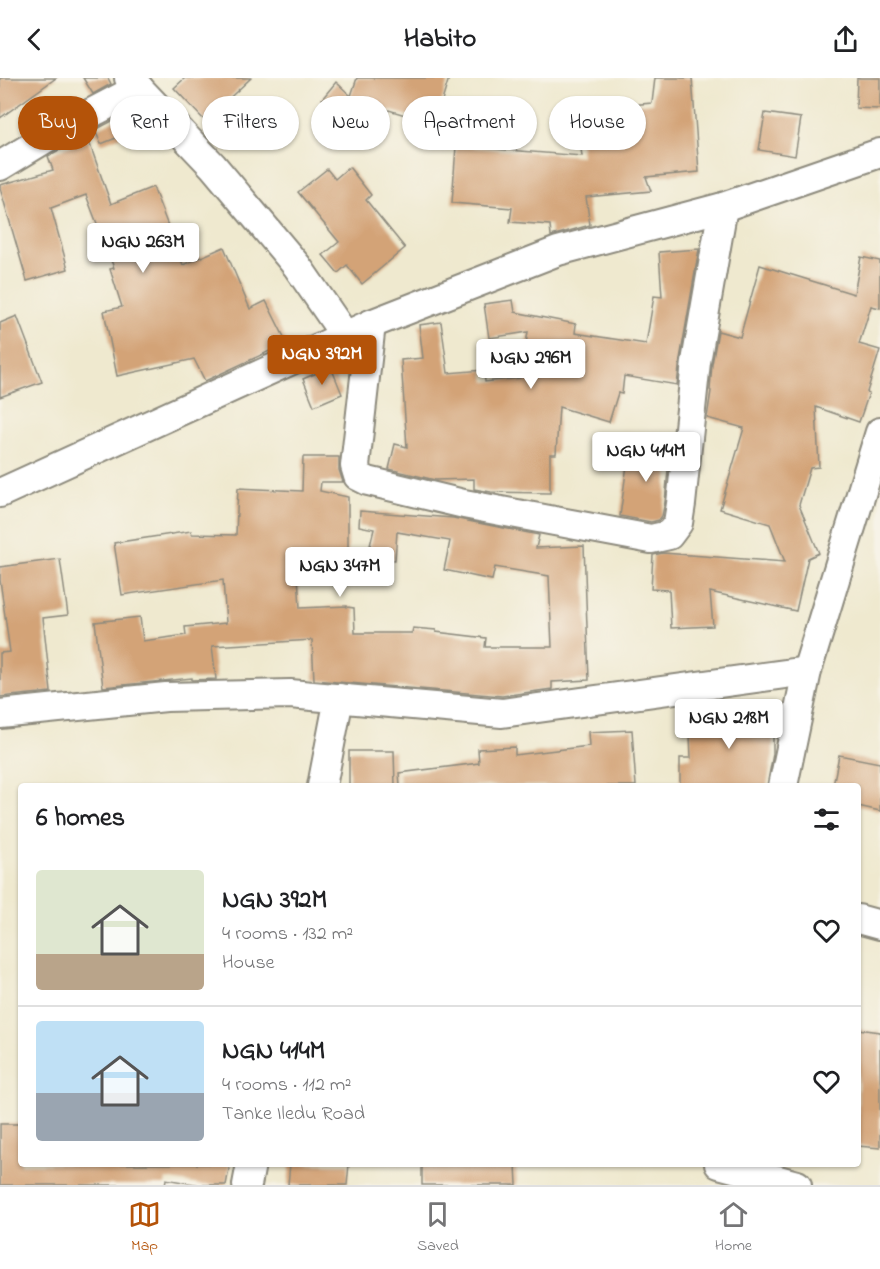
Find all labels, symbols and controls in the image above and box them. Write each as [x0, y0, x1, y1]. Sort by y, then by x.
text: Habito [404, 20, 476, 59]
icon: back [18, 23, 51, 56]
icon: share [829, 23, 862, 56]
chip: Buy [18, 96, 98, 150]
chip: Rent [110, 96, 190, 150]
chip: Filters [202, 96, 299, 150]
chip: New [311, 96, 390, 150]
chip: Apartment [402, 96, 537, 150]
chip: House [549, 96, 646, 150]
pin: NGN 263M [81, 223, 205, 274]
text: NGN 263M [101, 228, 185, 257]
pin: NGN 392M [260, 335, 384, 386]
pin: NGN 296M [469, 339, 593, 390]
text: NGN 392M [282, 340, 362, 369]
text: NGN 296M [490, 344, 572, 373]
pin: NGN 414M [584, 432, 708, 483]
text: NGN 414M [606, 437, 686, 466]
pin: NGN 347M [278, 547, 402, 598]
text: NGN 347M [299, 552, 381, 581]
pin: NGN 218M [667, 699, 791, 750]
text: NGN 218M [689, 704, 769, 733]
text: 6 homes [36, 800, 125, 838]
icon: filters [810, 803, 843, 836]
text: NGN 392M [222, 882, 327, 920]
icon: home [84, 894, 156, 966]
icon: heart [810, 914, 843, 947]
text: 4 rooms · 132 m² [222, 920, 353, 949]
text: House [222, 949, 275, 978]
text: NGN 414M [222, 1033, 325, 1071]
icon: home [84, 1045, 156, 1117]
icon: heart [810, 1065, 843, 1098]
text: 4 rooms · 112 m² [222, 1071, 351, 1100]
text: Tanke Iledu Road [222, 1100, 365, 1129]
tab: Map [128, 1198, 161, 1258]
tab: Saved [417, 1198, 459, 1258]
tab: Home [715, 1198, 752, 1258]

